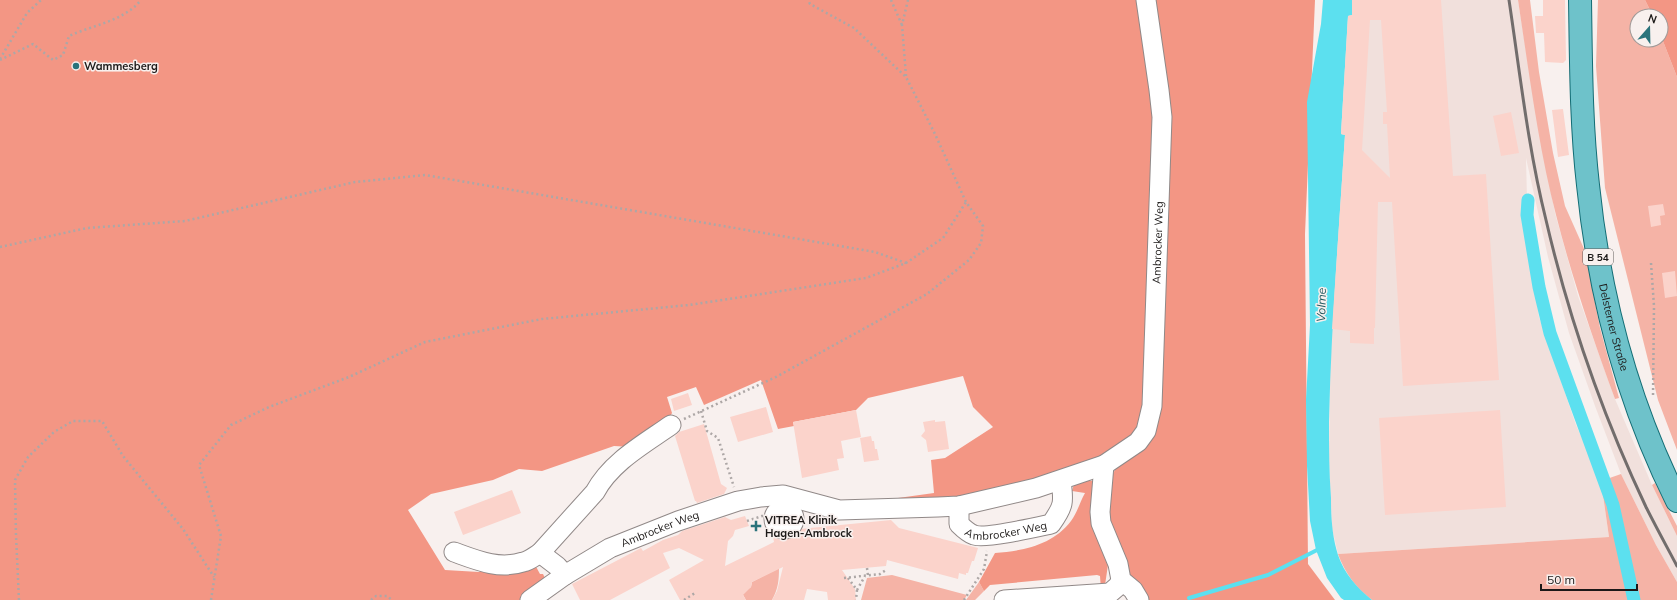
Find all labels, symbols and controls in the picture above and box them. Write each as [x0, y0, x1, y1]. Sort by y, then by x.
north arrow [1629, 8, 1669, 48]
text: N [1646, 11, 1659, 27]
place label: Wammesberg [84, 59, 158, 73]
marker: Wammesberg [71, 61, 81, 71]
street label: Ambrocker Weg [1149, 201, 1166, 284]
road number: B 54 [1583, 249, 1613, 265]
street label: Delsterner Straße [1596, 282, 1632, 373]
water label: Volme [1313, 287, 1329, 322]
street label: Ambrocker Weg [619, 507, 701, 550]
place label: VITREA Klinik Hagen-Ambrock [764, 513, 853, 540]
street label: Ambrocker Weg [962, 518, 1048, 543]
marker: VITREA Klinik Hagen-Ambrock [750, 520, 762, 532]
scale bar [1541, 566, 1637, 592]
text: 50 m [1547, 572, 1575, 587]

